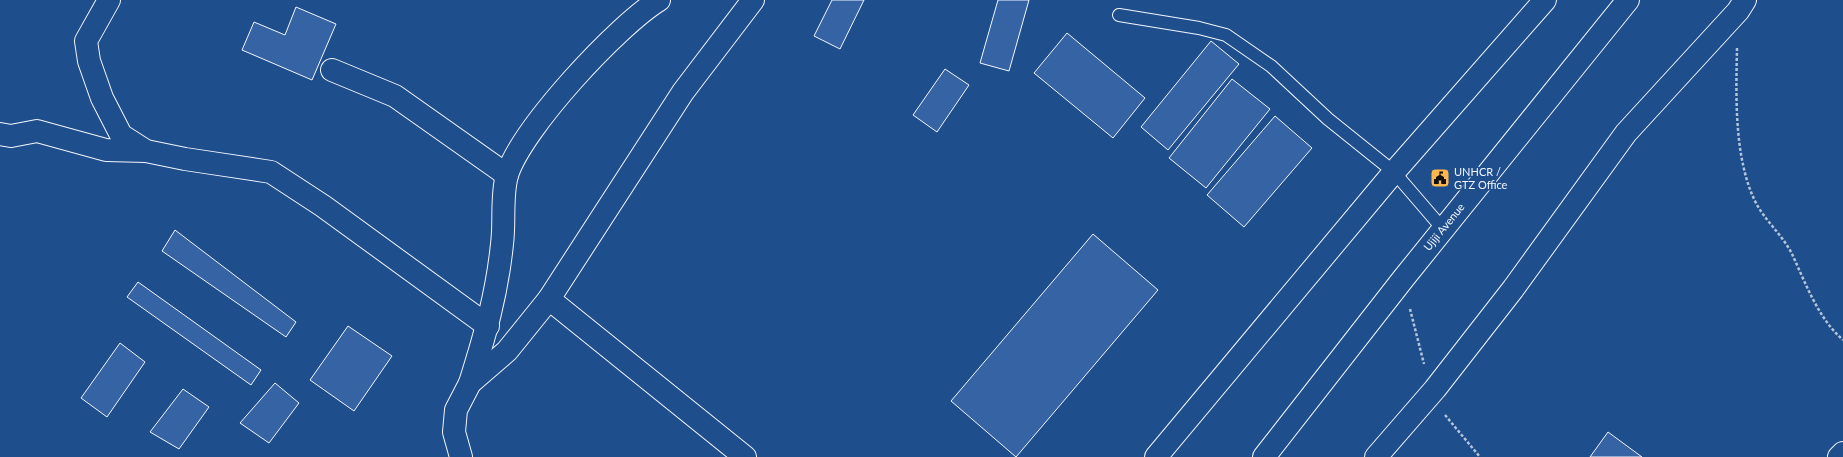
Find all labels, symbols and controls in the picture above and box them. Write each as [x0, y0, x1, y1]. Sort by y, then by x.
place label: UNHCR / GTZ Office [1454, 165, 1508, 191]
public building icon: UNHCR / GTZ Office [1429, 167, 1451, 189]
street label: Ujiji Avenue [1420, 200, 1467, 253]

